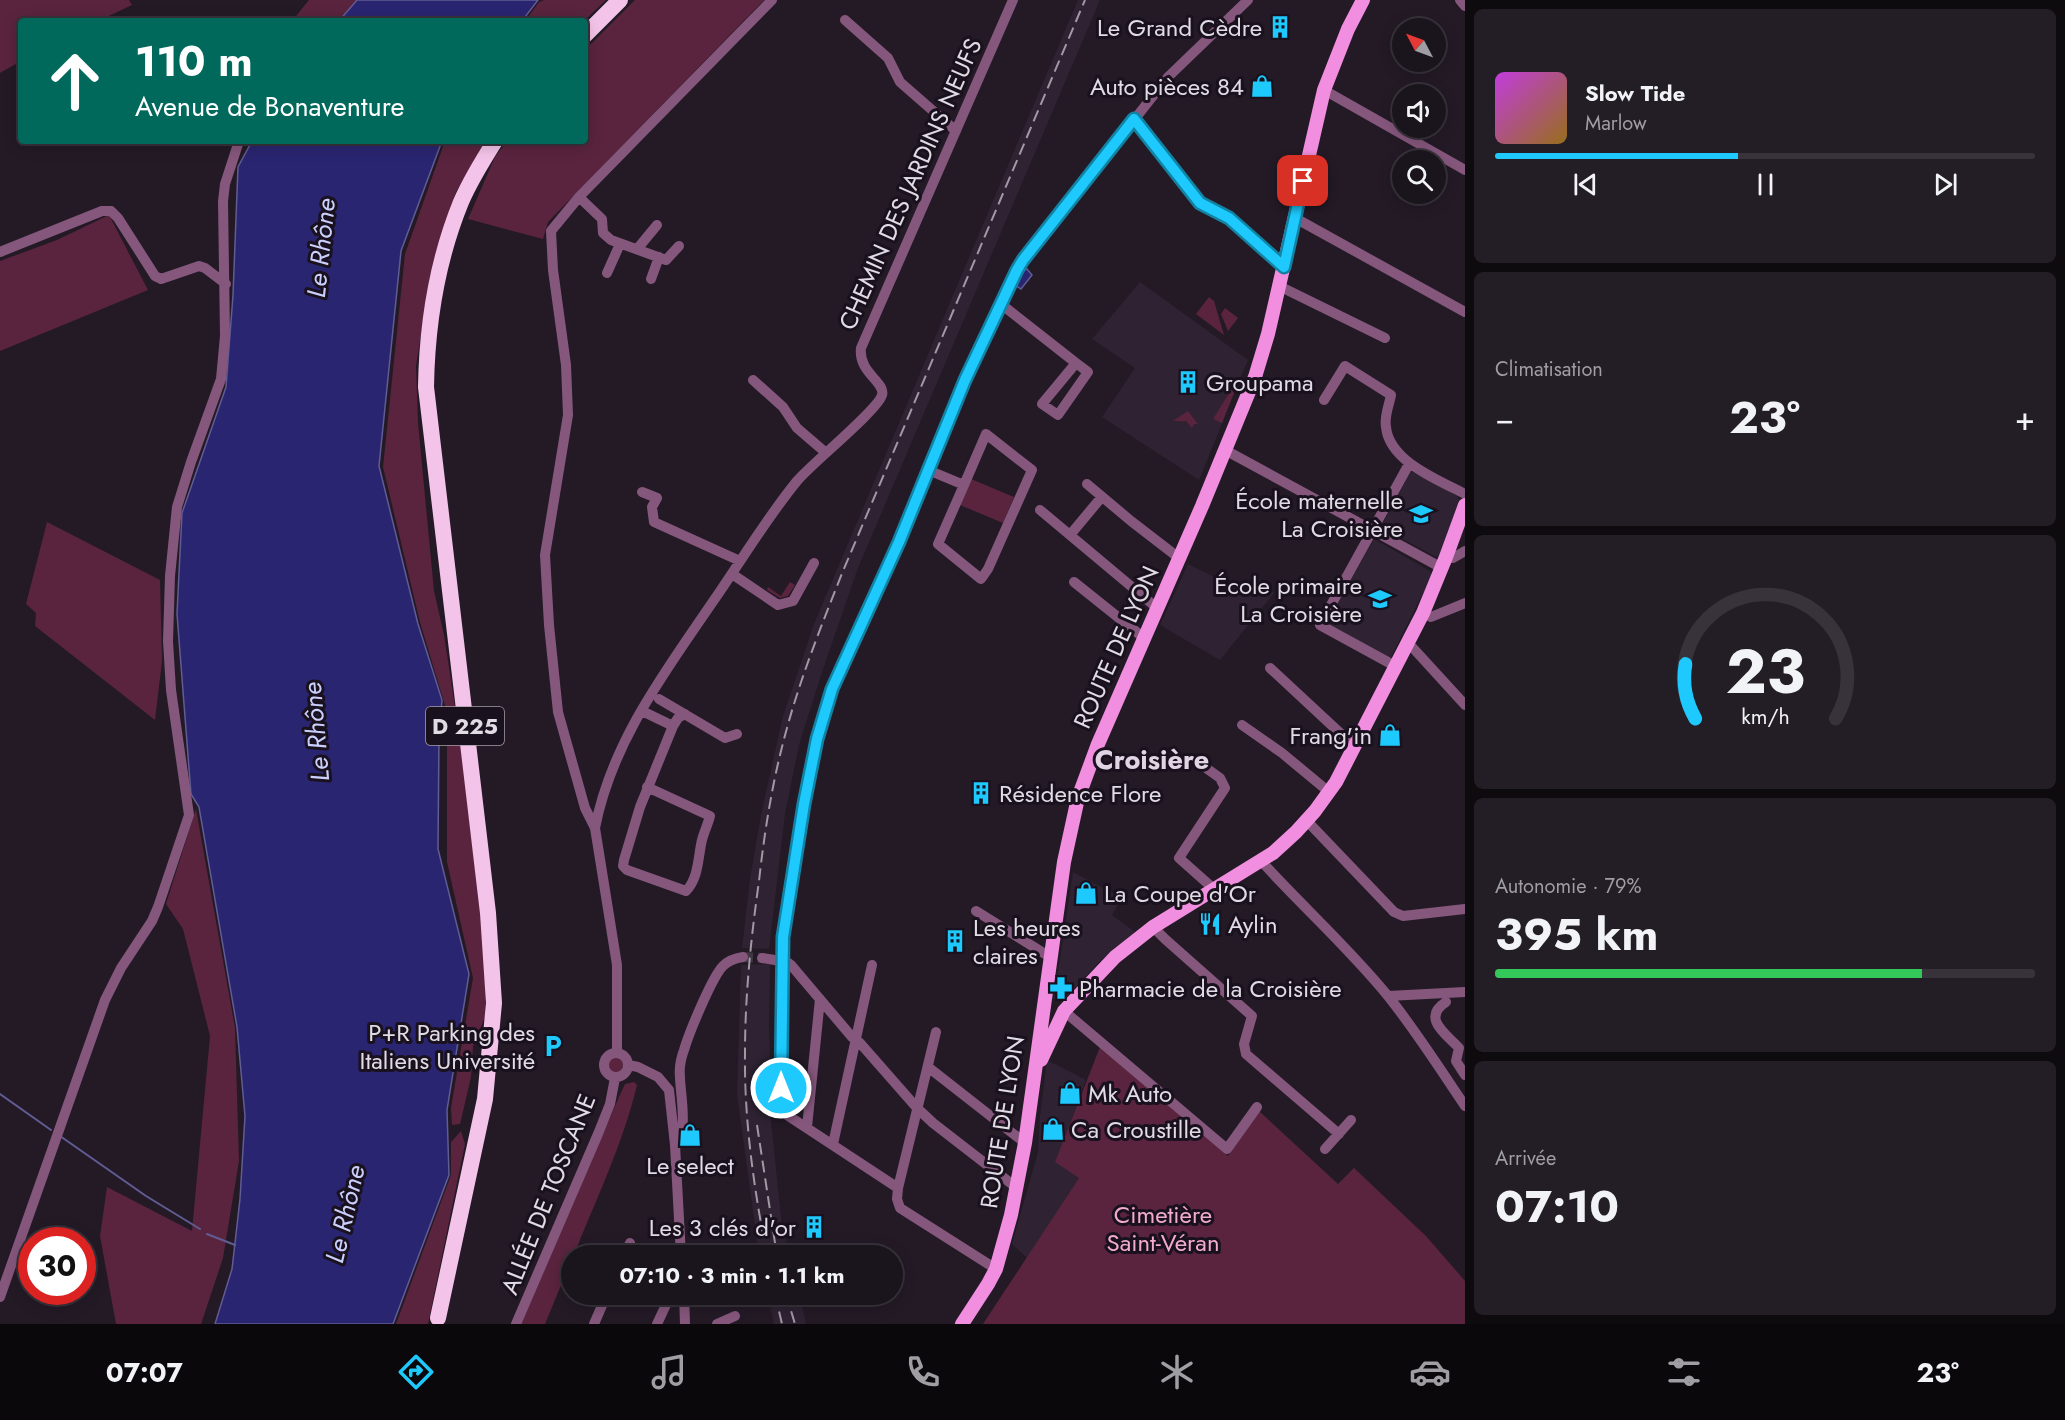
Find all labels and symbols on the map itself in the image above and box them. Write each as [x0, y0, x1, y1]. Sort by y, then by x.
place label: Le Grand Cèdre [1097, 10, 1262, 45]
building icon: Le Grand Cèdre [1267, 14, 1293, 40]
north arrow [1392, 18, 1446, 72]
street label: CHEMIN DES JARDINS NEUFS [830, 33, 990, 335]
place label: Auto pièces 84 [1090, 69, 1244, 104]
shop icon: Auto pièces 84 [1249, 73, 1275, 99]
pin [1277, 155, 1328, 206]
water label: Le Rhône [297, 197, 345, 299]
place label: Groupama [1206, 365, 1314, 400]
building icon: Groupama [1175, 369, 1201, 395]
place label: École maternelle La Croisière [1235, 483, 1403, 546]
school or university icon: École maternelle La Croisière [1408, 501, 1434, 527]
street label: ROUTE DE LYON [1064, 560, 1168, 734]
place label: École primaire La Croisière [1214, 568, 1362, 631]
school or university icon: École primaire La Croisière [1367, 586, 1393, 612]
water label: Le Rhône [293, 681, 339, 783]
road number: D 225 [426, 707, 504, 745]
place label: Frang'in [1289, 718, 1372, 753]
shop icon: Frang'in [1377, 722, 1403, 748]
district label: Croisière [1095, 740, 1209, 779]
place label: Résidence Flore [999, 776, 1161, 811]
building icon: Résidence Flore [968, 780, 994, 806]
place label: La Coupe d'Or [1104, 876, 1257, 911]
shop icon: La Coupe d'Or [1073, 880, 1099, 906]
place label: Aylin [1228, 907, 1278, 942]
place label: Les heures claires [973, 910, 1081, 973]
restaurant icon: Aylin [1197, 911, 1223, 937]
building icon: Les heures claires [942, 928, 968, 954]
place label: Pharmacie de la Croisière [1079, 971, 1342, 1006]
pharmacy icon: Pharmacie de la Croisière [1048, 975, 1074, 1001]
place label: P+R Parking des Italiens Université [360, 1015, 535, 1078]
parking icon: P+R Parking des Italiens Université [540, 1033, 566, 1059]
street label: ROUTE DE LYON [971, 1033, 1033, 1211]
position arrow [749, 1056, 813, 1120]
place label: Mk Auto [1088, 1076, 1172, 1111]
shop icon: Mk Auto [1057, 1080, 1083, 1106]
street label: ALLÉE DE TOSCANE [492, 1088, 604, 1300]
place label: Ca Croustille [1071, 1112, 1201, 1147]
shop icon: Ca Croustille [1040, 1116, 1066, 1142]
shop icon: Le select [677, 1122, 703, 1148]
place label: Le select [646, 1148, 734, 1183]
water label: Le Rhône [315, 1161, 375, 1267]
park label: Cimetière Saint-Véran [1107, 1197, 1220, 1260]
place label: Les 3 clés d'or [649, 1210, 797, 1245]
building icon: Les 3 clés d'or [801, 1214, 827, 1240]
speed limit sign: 30 [18, 1227, 96, 1305]

